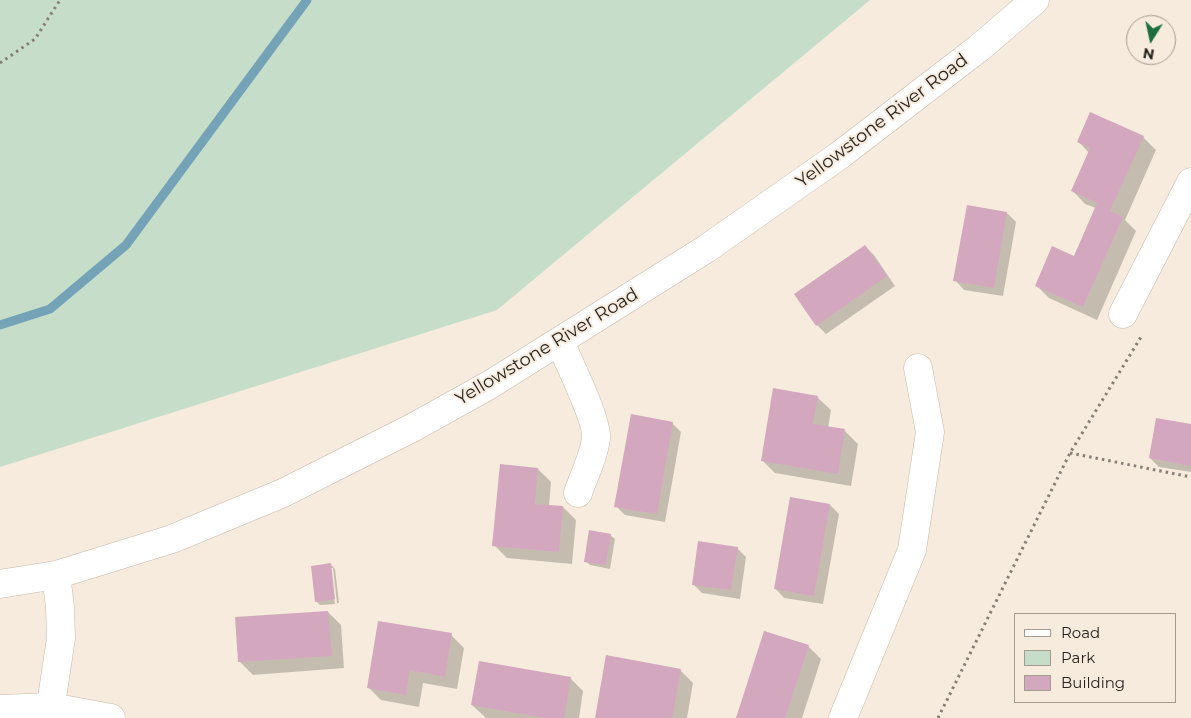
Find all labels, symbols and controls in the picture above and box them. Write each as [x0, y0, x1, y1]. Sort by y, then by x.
north arrow [1126, 15, 1176, 65]
text: N [1141, 44, 1156, 64]
street label: Yellowstone River Road [792, 49, 972, 193]
street label: Yellowstone River Road [452, 284, 642, 410]
legend [1014, 613, 1176, 703]
text: Road [1061, 623, 1100, 642]
text: Park [1061, 648, 1095, 667]
text: Building [1061, 673, 1125, 692]

